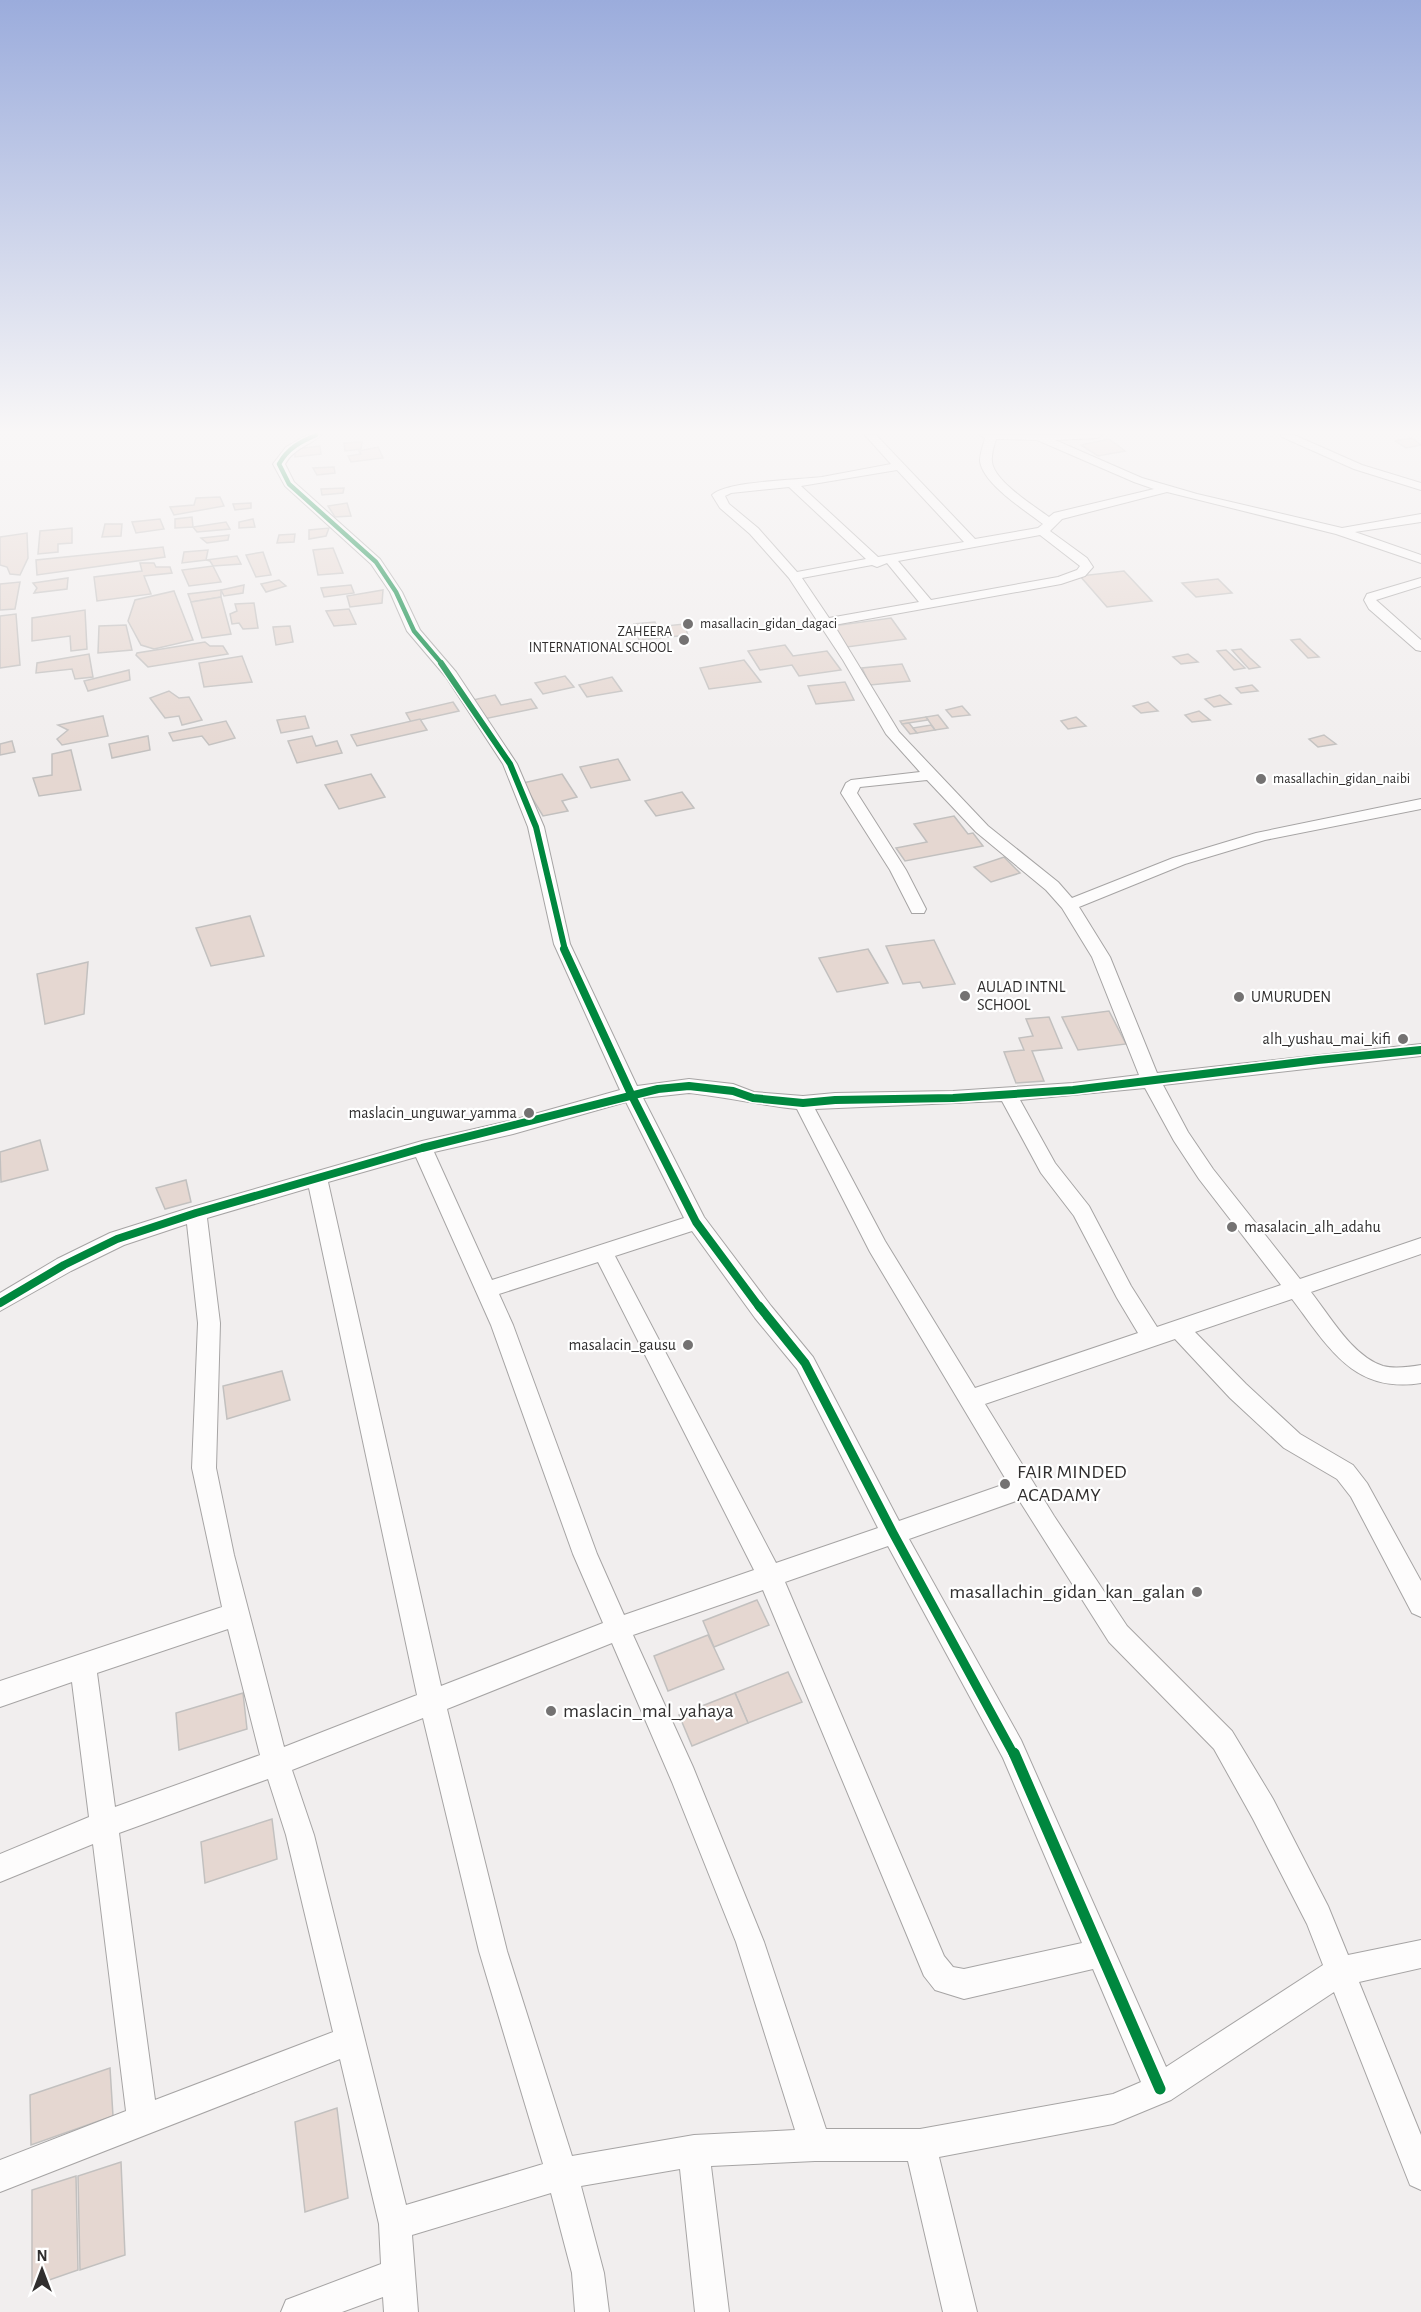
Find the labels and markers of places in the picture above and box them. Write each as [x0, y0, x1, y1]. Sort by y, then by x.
marker: masallacin_gidan_dagaci [681, 617, 695, 631]
place label: masallacin_gidan_dagaci [700, 617, 837, 631]
place label: ZAHEERA INTERNATIONAL SCHOOL [529, 625, 672, 655]
marker: ZAHEERA INTERNATIONAL SCHOOL [677, 633, 691, 647]
marker: masallachin_gidan_naibi [1254, 772, 1268, 786]
place label: masallachin_gidan_naibi [1273, 772, 1410, 786]
place label: AULAD INTNL SCHOOL [977, 979, 1066, 1013]
marker: AULAD INTNL SCHOOL [958, 989, 972, 1003]
place label: UMURUDEN [1251, 989, 1331, 1005]
marker: UMURUDEN [1232, 990, 1246, 1004]
place label: alh_yushau_mai_kifi [1263, 1031, 1391, 1048]
marker: alh_yushau_mai_kifi [1396, 1032, 1410, 1046]
place label: maslacin_unguwar_yamma [349, 1105, 517, 1122]
marker: maslacin_unguwar_yamma [522, 1106, 536, 1120]
place label: masalacin_alh_adahu [1244, 1219, 1381, 1235]
marker: masalacin_alh_adahu [1225, 1220, 1239, 1234]
place label: masalacin_gausu [568, 1337, 676, 1353]
marker: masalacin_gausu [681, 1338, 695, 1352]
place label: FAIR MINDED ACADAMY [1017, 1462, 1127, 1505]
marker: FAIR MINDED ACADAMY [998, 1477, 1012, 1491]
place label: masallachin_gidan_kan_galan [949, 1582, 1185, 1602]
marker: masallachin_gidan_kan_galan [1190, 1585, 1204, 1599]
place label: maslacin_mal_yahaya [563, 1701, 734, 1721]
marker: maslacin_mal_yahaya [544, 1704, 558, 1718]

